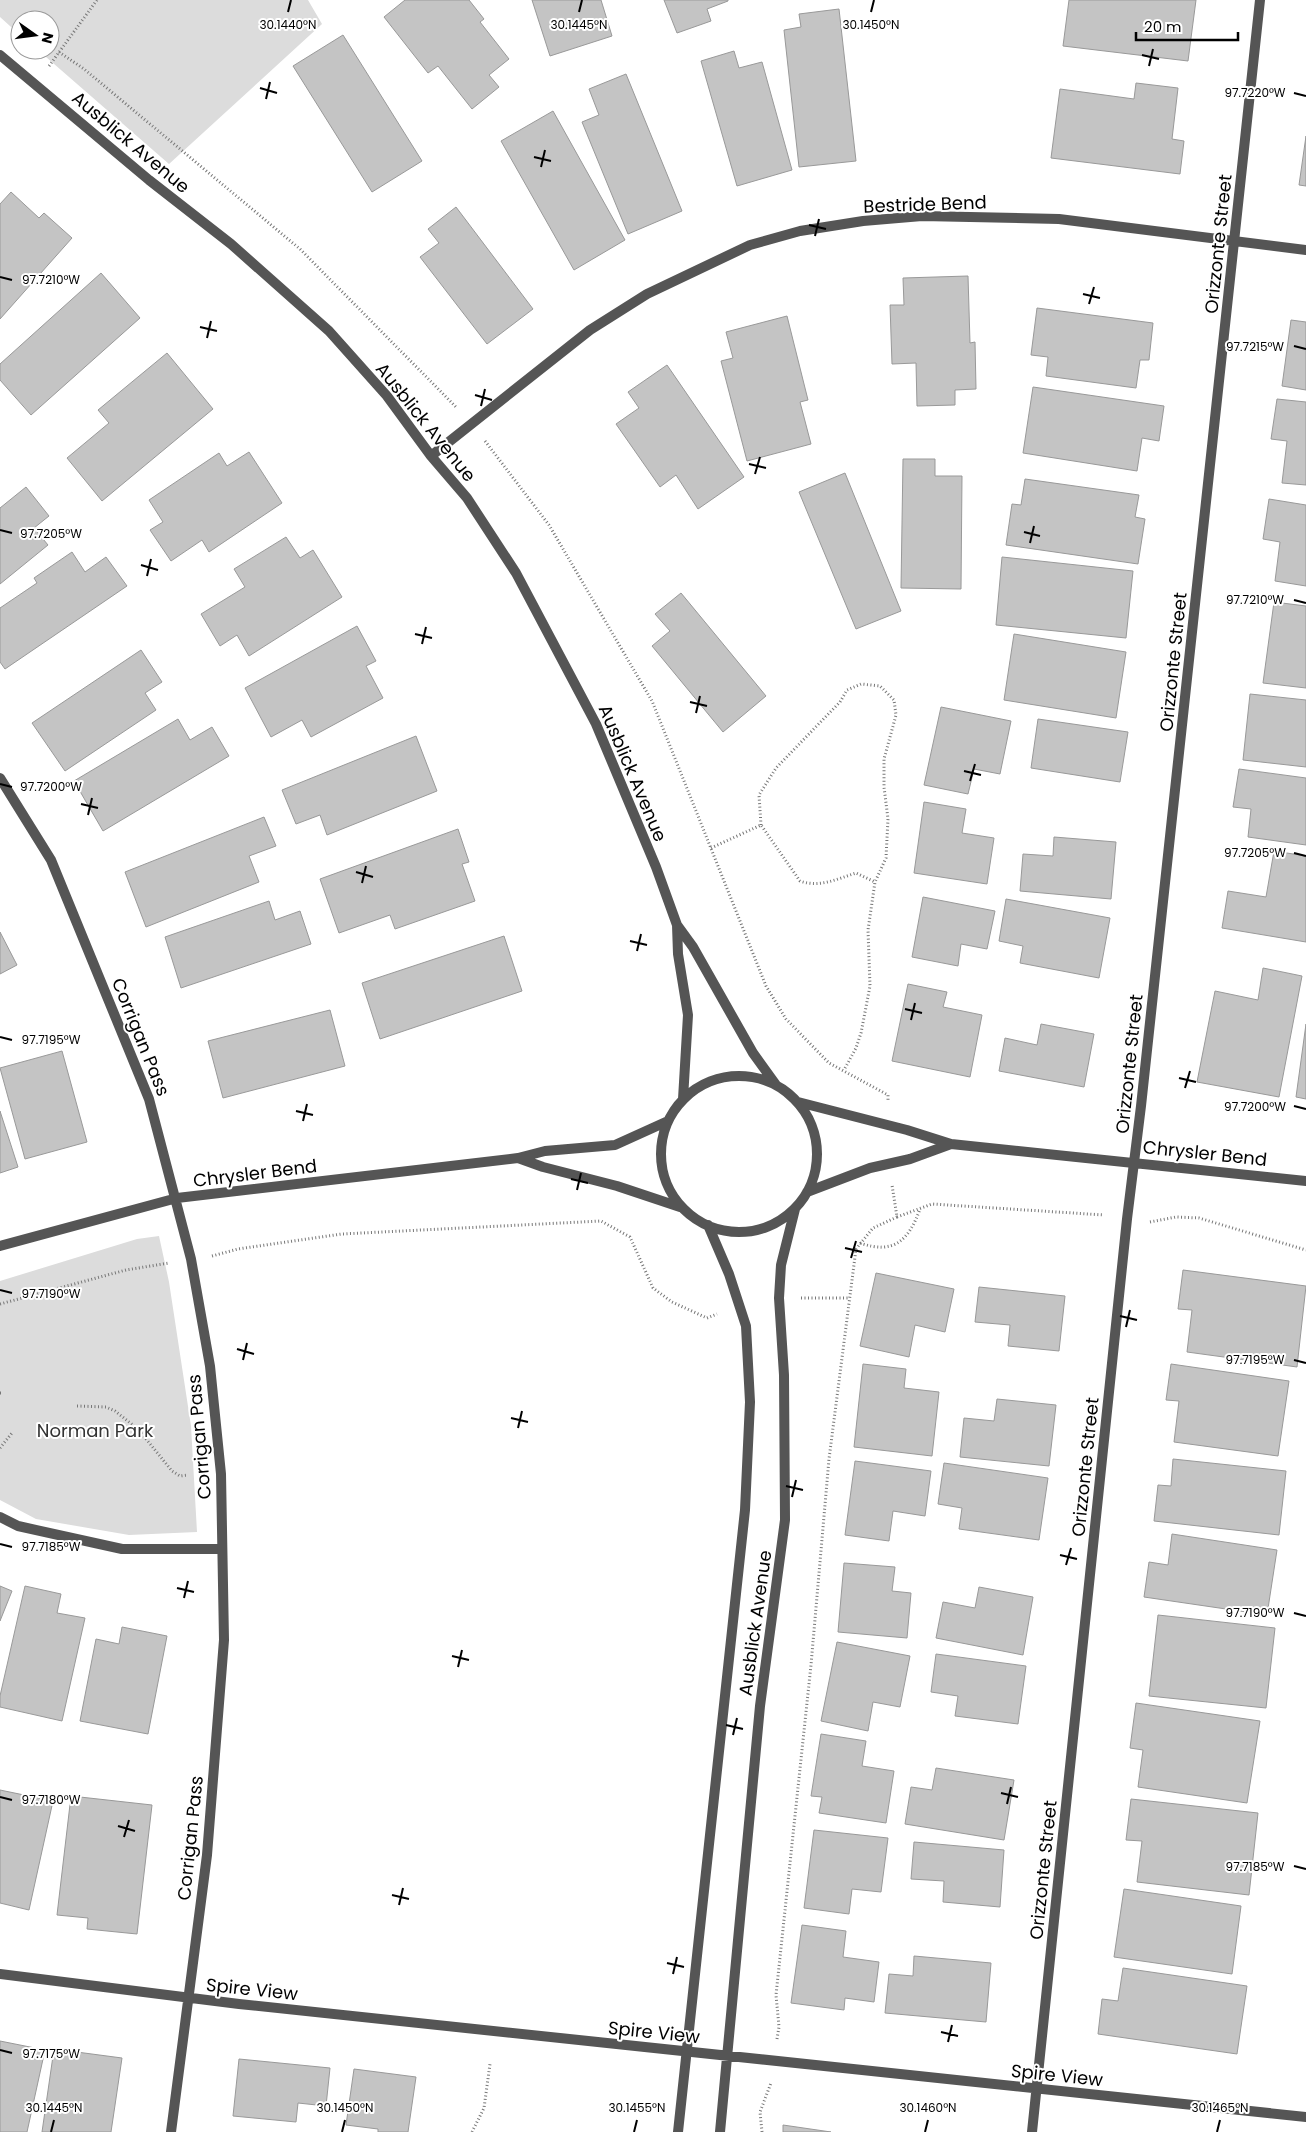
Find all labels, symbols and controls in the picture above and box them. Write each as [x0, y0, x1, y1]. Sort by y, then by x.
north arrow [10, 10, 60, 60]
scale bar [1136, 10, 1238, 42]
text: 30.1440°N [260, 16, 316, 33]
text: 30.1445°N [551, 16, 607, 33]
text: 30.1450°N [843, 16, 899, 33]
text: 20 m [1144, 16, 1182, 37]
text: N [37, 31, 59, 46]
text: 97.7220°W [1224, 84, 1286, 101]
street label: Ausblick Avenue [67, 85, 195, 199]
street label: Orizzonte Street [1198, 173, 1238, 315]
street label: Bestride Bend [863, 189, 987, 219]
text: 97.7210°W [22, 271, 80, 288]
text: 97.7215°W [1226, 338, 1284, 355]
street label: Ausblick Avenue [370, 357, 482, 487]
text: 97.7205°W [20, 525, 82, 542]
street label: Orizzonte Street [1153, 591, 1193, 733]
text: 97.7210°W [1226, 591, 1284, 608]
street label: Ausblick Avenue [593, 701, 673, 845]
text: 97.7200°W [20, 778, 82, 795]
text: 97.7205°W [1224, 844, 1286, 861]
street label: Corrigan Pass [106, 974, 176, 1100]
street label: Orizzonte Street [1109, 993, 1149, 1135]
text: 97.7195°W [22, 1031, 81, 1048]
text: 97.7200°W [1224, 1098, 1286, 1115]
street label: Chrysler Bend [1142, 1134, 1268, 1172]
street label: Chrysler Bend [192, 1153, 318, 1193]
text: 97.7190°W [22, 1285, 81, 1302]
text: 97.7195°W [1226, 1351, 1285, 1368]
street label: Corrigan Pass [181, 1373, 217, 1501]
street label: Orizzonte Street [1065, 1396, 1105, 1538]
park label: Norman Park [37, 1418, 154, 1443]
text: 97.7185°W [22, 1538, 81, 1555]
street label: Ausblick Avenue [732, 1549, 778, 1697]
text: 97.7190°W [1226, 1604, 1285, 1621]
street label: Corrigan Pass [171, 1774, 209, 1902]
text: 97.7180°W [22, 1791, 81, 1808]
street label: Orizzonte Street [1023, 1799, 1063, 1941]
text: 97.7185°W [1226, 1858, 1285, 1875]
street label: Spire View [205, 1972, 299, 2006]
street label: Spire View [607, 2015, 701, 2049]
text: 97.7175°W [22, 2045, 80, 2062]
street label: Spire View [1010, 2058, 1104, 2092]
text: 30.1445°N [26, 2099, 82, 2116]
text: 30.1450°N [317, 2099, 373, 2116]
text: 30.1455°N [609, 2099, 665, 2116]
text: 30.1460°N [899, 2099, 957, 2116]
text: 30.1465°N [1191, 2099, 1249, 2116]

